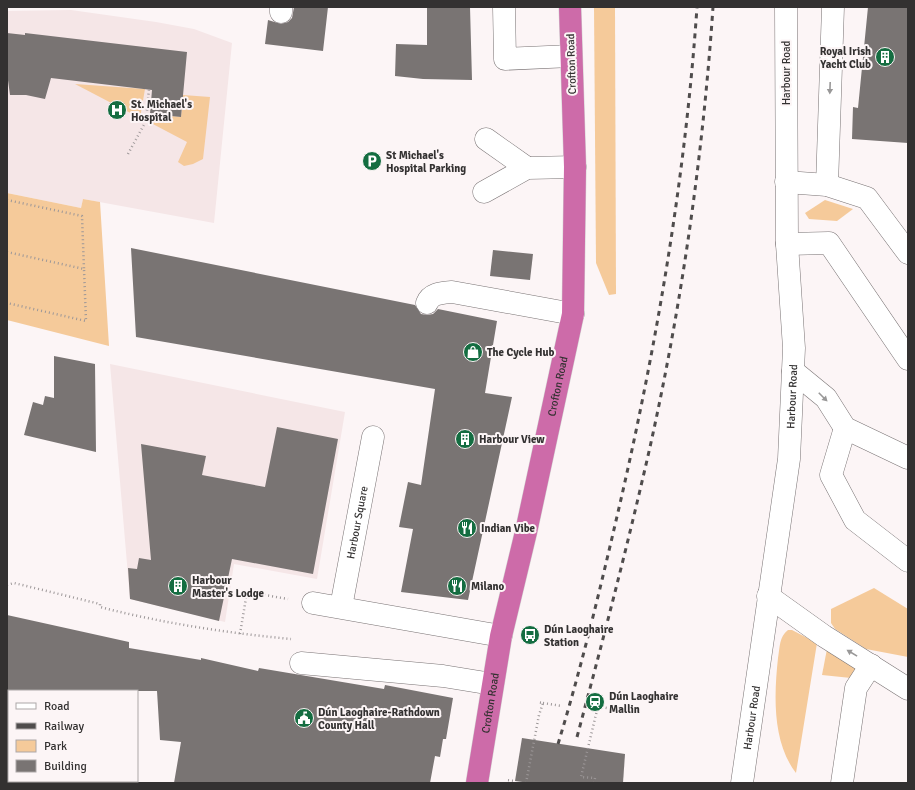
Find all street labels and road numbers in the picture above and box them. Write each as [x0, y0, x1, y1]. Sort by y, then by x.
street label: Crofton Road [564, 33, 579, 95]
street label: Harbour Road [780, 41, 793, 105]
street label: Crofton Road [545, 355, 571, 418]
street label: Harbour Road [784, 364, 800, 429]
street label: Harbour Square [344, 485, 371, 560]
street label: Crofton Road [479, 672, 502, 734]
street label: Harbour Road [741, 685, 763, 751]

